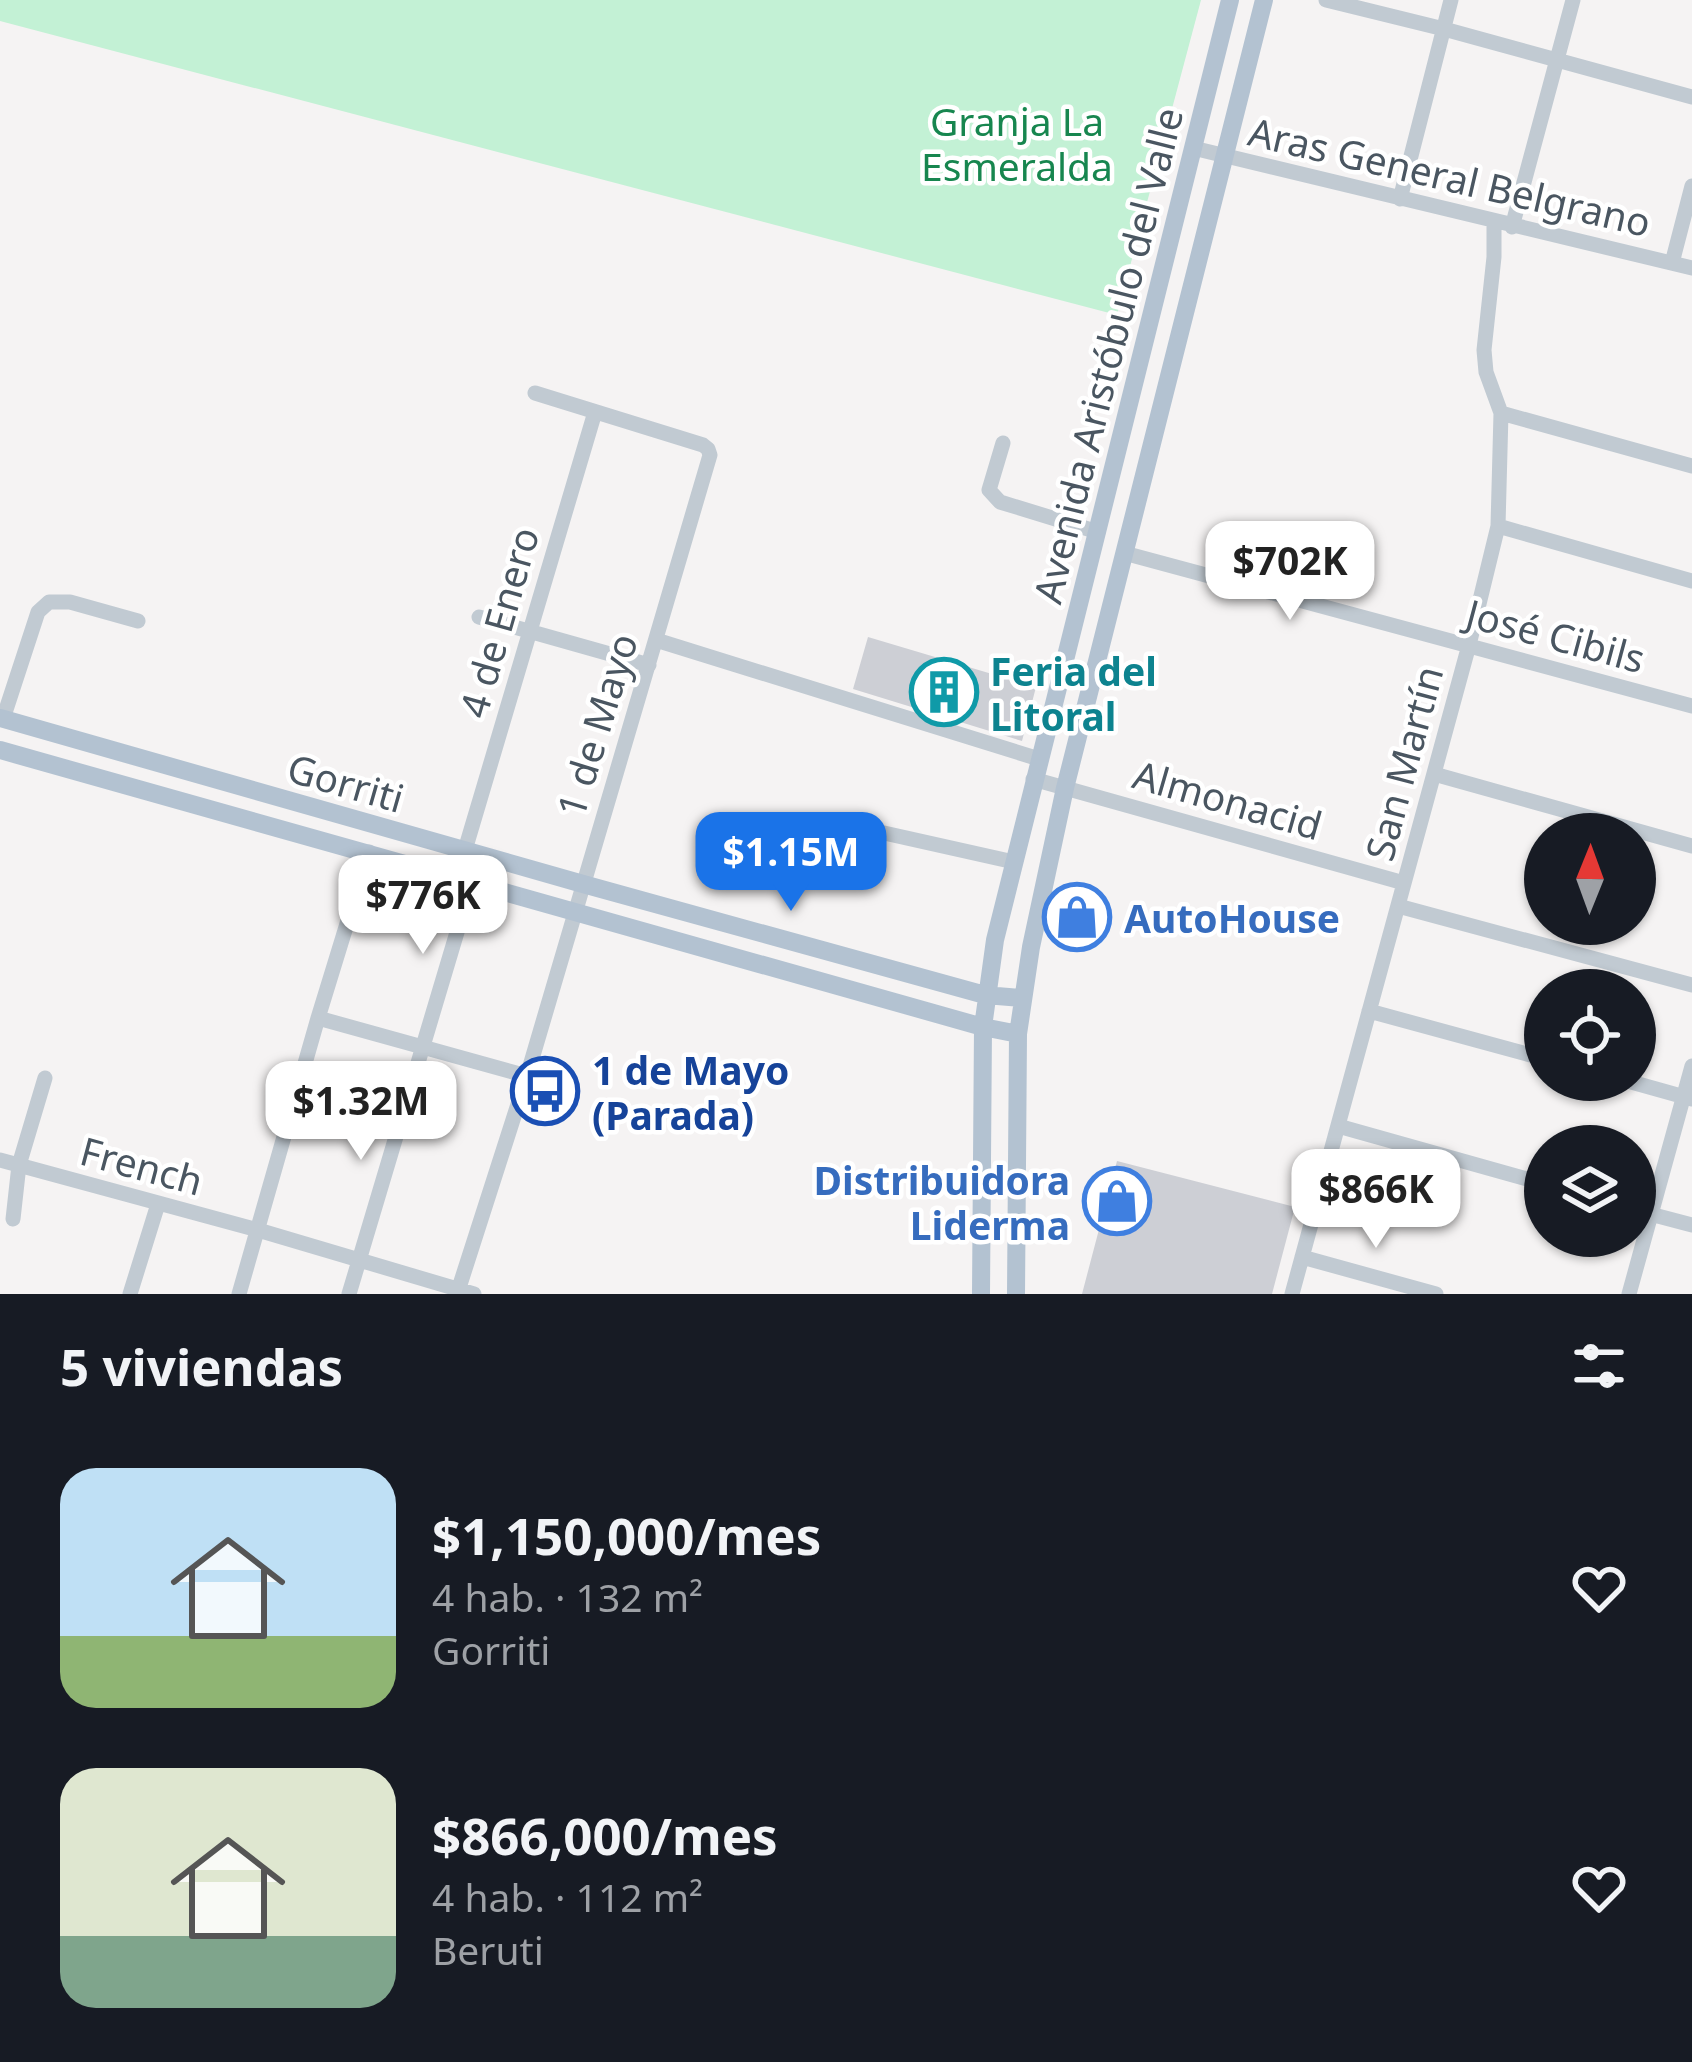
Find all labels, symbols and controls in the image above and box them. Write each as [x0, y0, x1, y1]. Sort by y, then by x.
park label: Granja La Esmeralda [921, 94, 1113, 192]
street label: Avenida Aristóbulo del Valle [1020, 102, 1194, 608]
street label: Aras General Belgrano [1244, 104, 1656, 248]
street label: 4 de Enero [446, 521, 550, 723]
pin: $702K [1206, 521, 1374, 623]
text: $702K [1232, 533, 1348, 586]
street label: José Cibils [1457, 585, 1651, 684]
street label: 1 de Mayo [543, 627, 649, 823]
place label: Feria del Litoral [990, 644, 1157, 742]
building icon: Feria del Litoral [909, 657, 979, 727]
street label: San Martín [1352, 660, 1454, 866]
street label: Gorriti [282, 740, 410, 824]
street label: Almonacid [1128, 747, 1328, 851]
pin: $1.15M [693, 812, 889, 914]
north arrow [1524, 813, 1656, 945]
map controls [1524, 813, 1656, 1257]
text: $1.15M [723, 824, 859, 877]
pin: $776K [339, 855, 507, 957]
text: $776K [365, 867, 481, 920]
shop icon: AutoHouse [1042, 882, 1112, 952]
place label: AutoHouse [1124, 891, 1340, 944]
button: locate [1524, 969, 1656, 1101]
place label: 1 de Mayo (Parada) [592, 1043, 789, 1141]
bus stop icon: 1 de Mayo (Parada) [510, 1056, 580, 1126]
pin: $1.32M [263, 1061, 459, 1163]
text: $1.32M [293, 1073, 429, 1126]
street label: French [75, 1123, 209, 1207]
button: layers [1524, 1125, 1656, 1257]
pin: $866K [1292, 1149, 1460, 1251]
place label: Distribuidora Liderma [813, 1153, 1070, 1251]
text: $866K [1318, 1161, 1434, 1214]
shop icon: Distribuidora Liderma [1082, 1166, 1152, 1236]
text: 5 viviendas [60, 1331, 343, 1401]
icon: filters [1566, 1333, 1632, 1399]
text: $1,150,000/mes [432, 1500, 821, 1570]
icon: home [156, 1516, 300, 1660]
icon: heart [1566, 1555, 1632, 1621]
text: 4 hab. · 132 m² [432, 1570, 703, 1623]
text: Gorriti [432, 1623, 550, 1676]
text: $866,000/mes [432, 1800, 778, 1870]
icon: home [156, 1816, 300, 1960]
icon: heart [1566, 1855, 1632, 1921]
text: 4 hab. · 112 m² [432, 1870, 703, 1923]
text: Beruti [432, 1923, 544, 1976]

